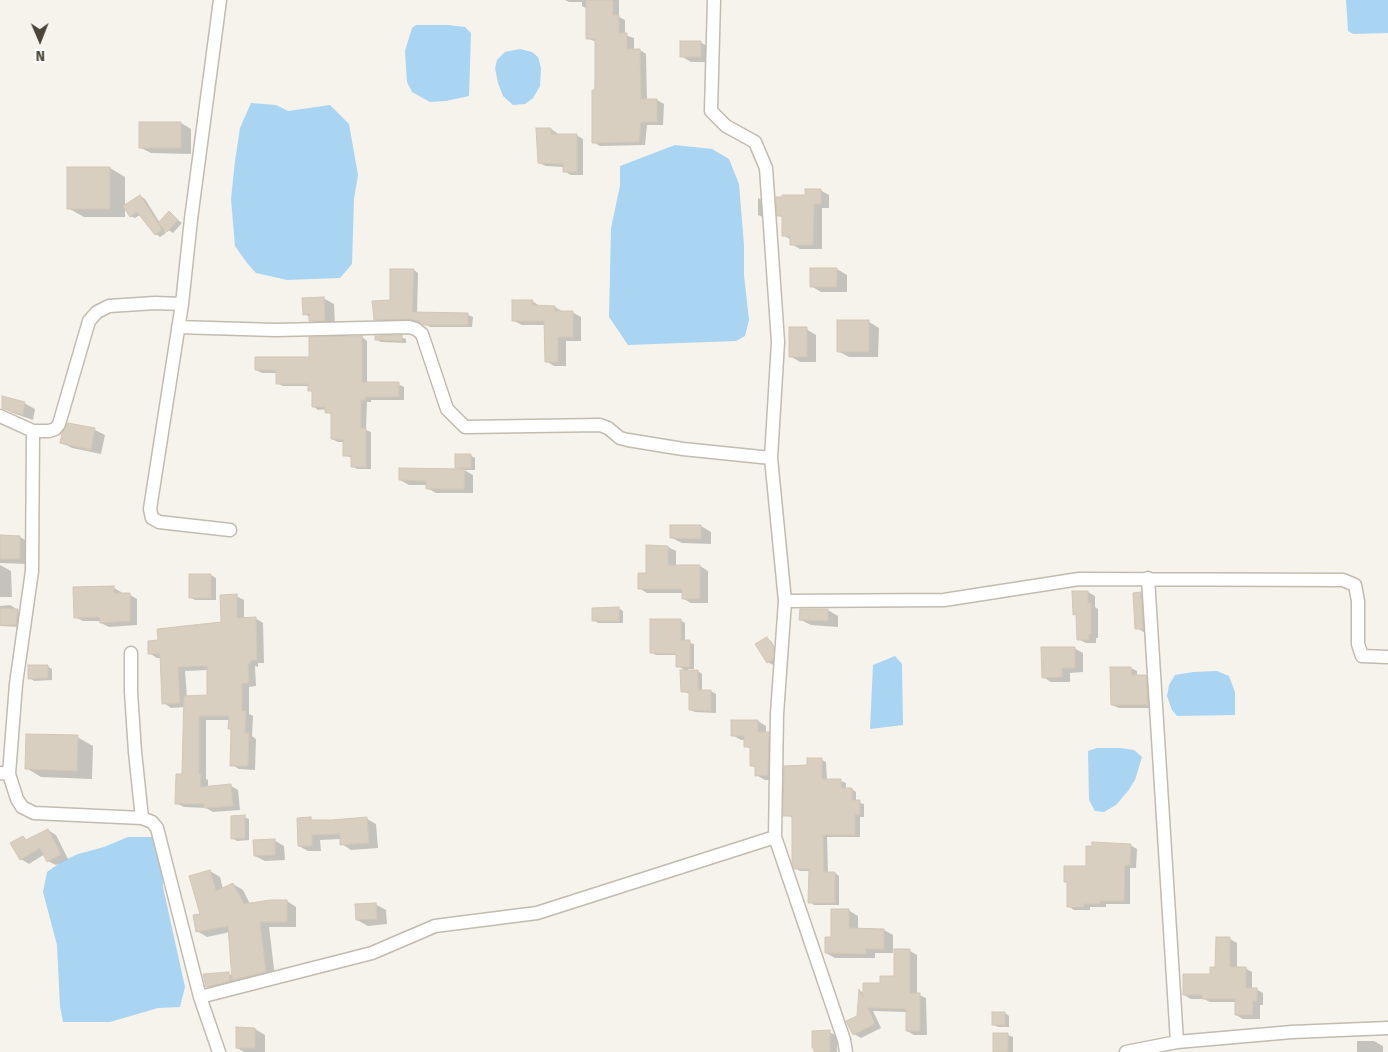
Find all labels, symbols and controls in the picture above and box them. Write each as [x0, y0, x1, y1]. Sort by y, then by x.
north arrow [15, 15, 65, 65]
text: N [35, 47, 45, 64]

